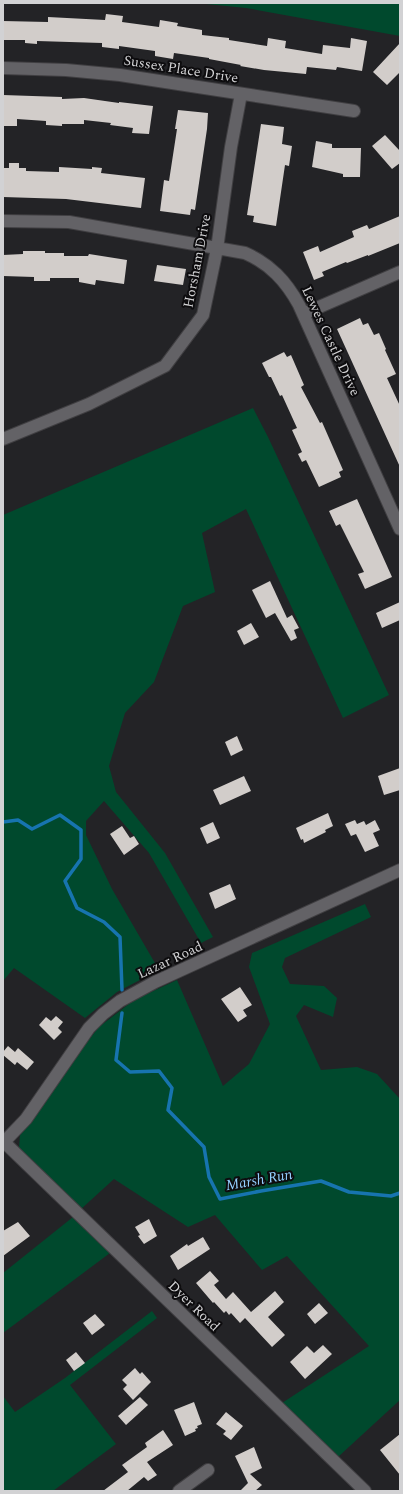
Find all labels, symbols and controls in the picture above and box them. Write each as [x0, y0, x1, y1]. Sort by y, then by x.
street label: Sussex Place Drive [122, 50, 240, 88]
street label: Horsham Drive [178, 212, 216, 310]
street label: Lewes Castle Drive [296, 283, 366, 400]
street label: Lazar Road [134, 936, 206, 984]
water label: Marsh Run [224, 1163, 294, 1197]
street label: Dyer Road [163, 1276, 225, 1336]

